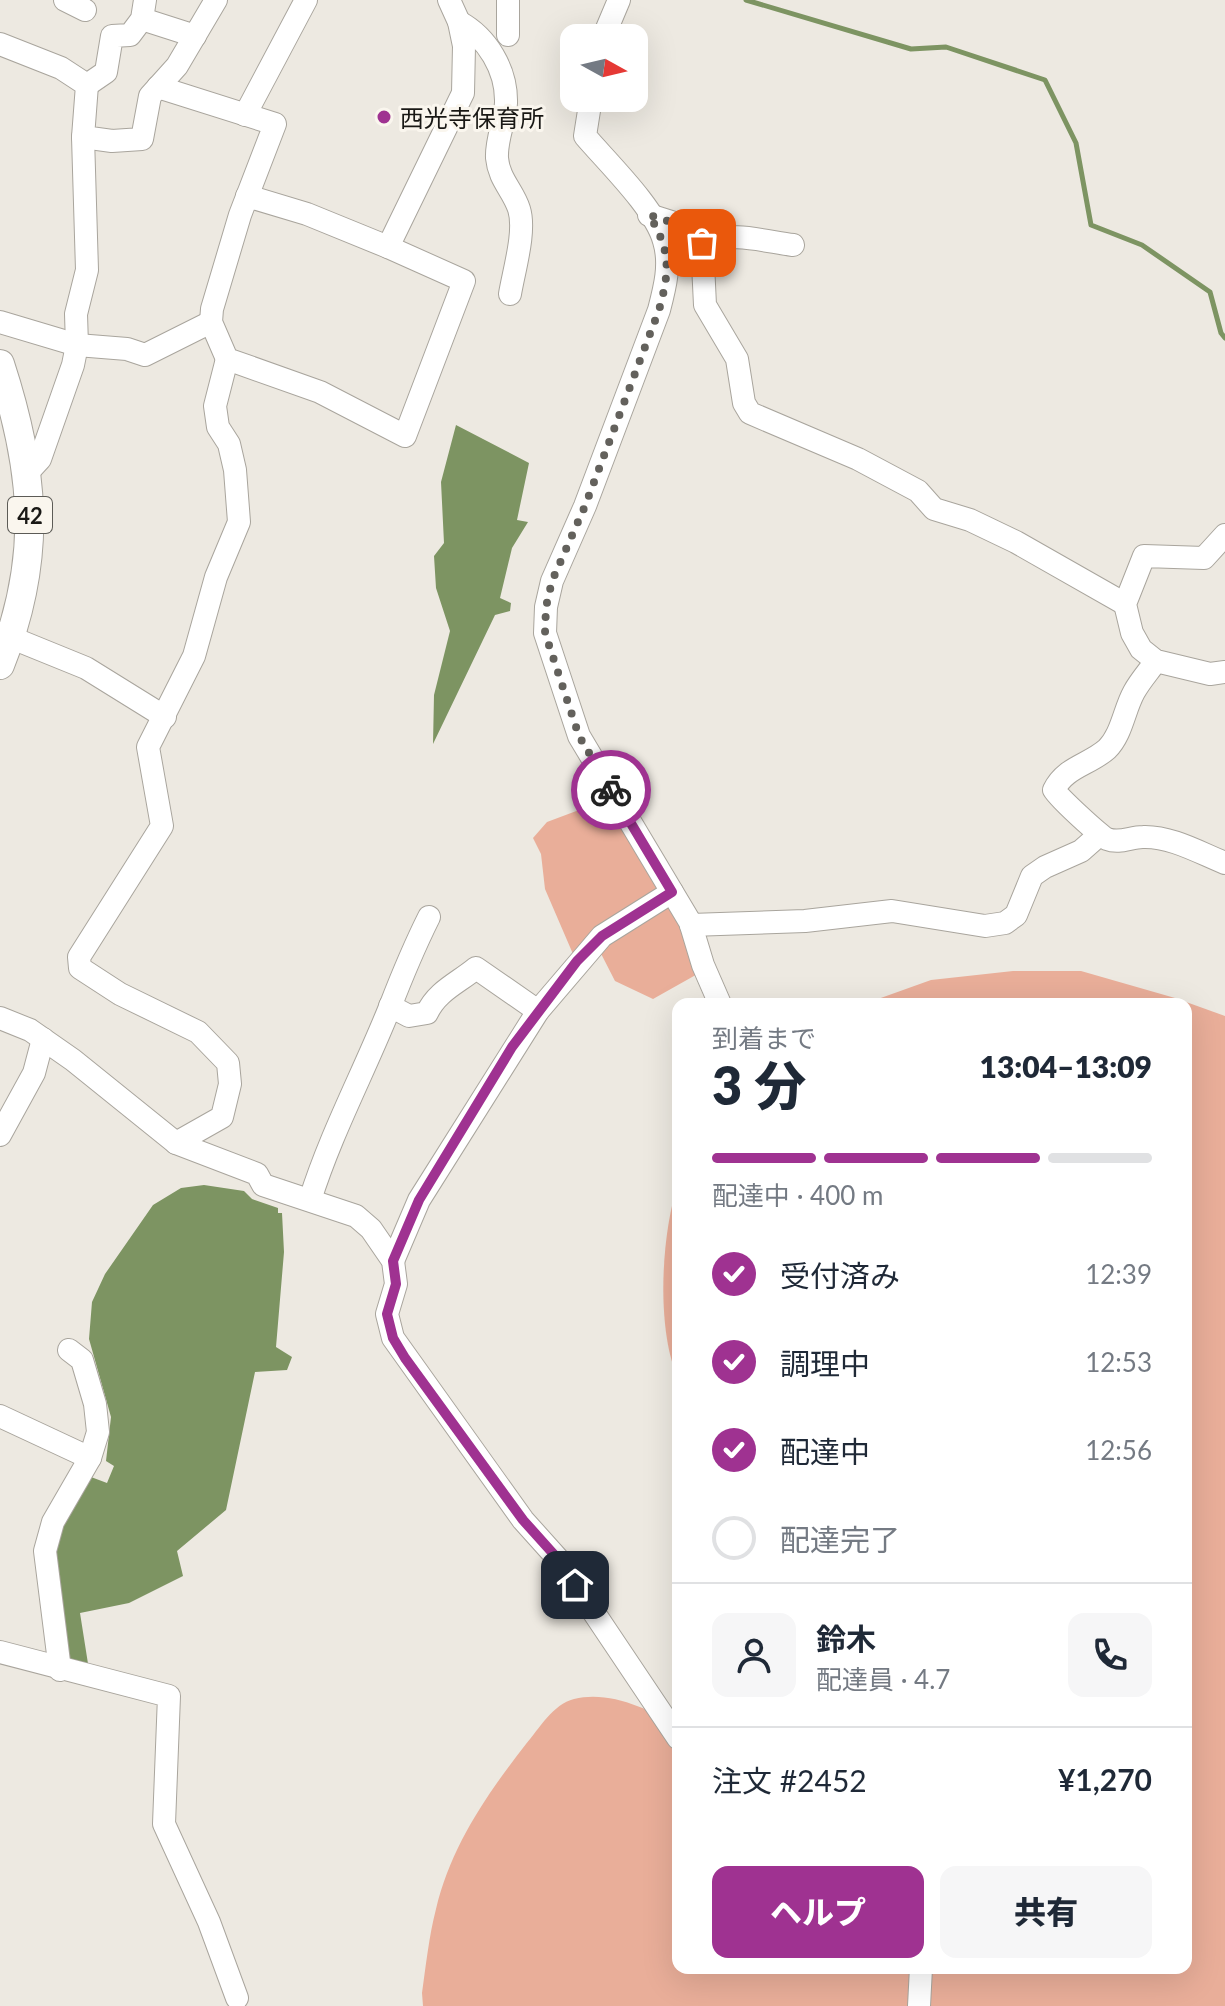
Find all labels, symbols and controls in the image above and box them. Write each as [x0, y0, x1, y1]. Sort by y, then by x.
north arrow [560, 24, 648, 112]
map controls [560, 24, 648, 112]
place label: 西光寺保育所 [400, 103, 544, 132]
marker: 西光寺保育所 [375, 108, 393, 126]
pin [668, 209, 736, 277]
icon: bag [680, 221, 724, 265]
road number: 42 [8, 497, 52, 533]
courier [571, 750, 651, 830]
icon: bike [589, 768, 633, 812]
text: 到着まで [712, 1022, 816, 1054]
text: 13:04–13:09 [979, 1048, 1152, 1084]
text: 3 分 [712, 1054, 806, 1116]
text: 配達中 · 400 m [712, 1179, 883, 1211]
icon: check [712, 1252, 756, 1296]
text: 受付済み [780, 1257, 900, 1293]
text: 12:39 [1085, 1258, 1152, 1290]
icon: check [712, 1340, 756, 1384]
text: 調理中 [780, 1345, 870, 1381]
text: 12:53 [1085, 1346, 1152, 1378]
icon: check [712, 1428, 756, 1472]
text: 配達中 [780, 1433, 870, 1469]
text: 12:56 [1085, 1434, 1152, 1466]
text: 配達完了 [780, 1521, 900, 1557]
pin [541, 1551, 609, 1619]
icon: home [553, 1563, 597, 1607]
button: person [712, 1613, 796, 1697]
button: phone [1068, 1613, 1152, 1697]
text: 鈴木 [816, 1620, 876, 1656]
text: 配達員 · 4.7 [816, 1663, 950, 1695]
text: ¥1,270 [1058, 1761, 1152, 1797]
text: 注文 #2452 [712, 1762, 867, 1798]
button: ヘルプ [712, 1866, 924, 1958]
button: 共有 [940, 1866, 1152, 1958]

